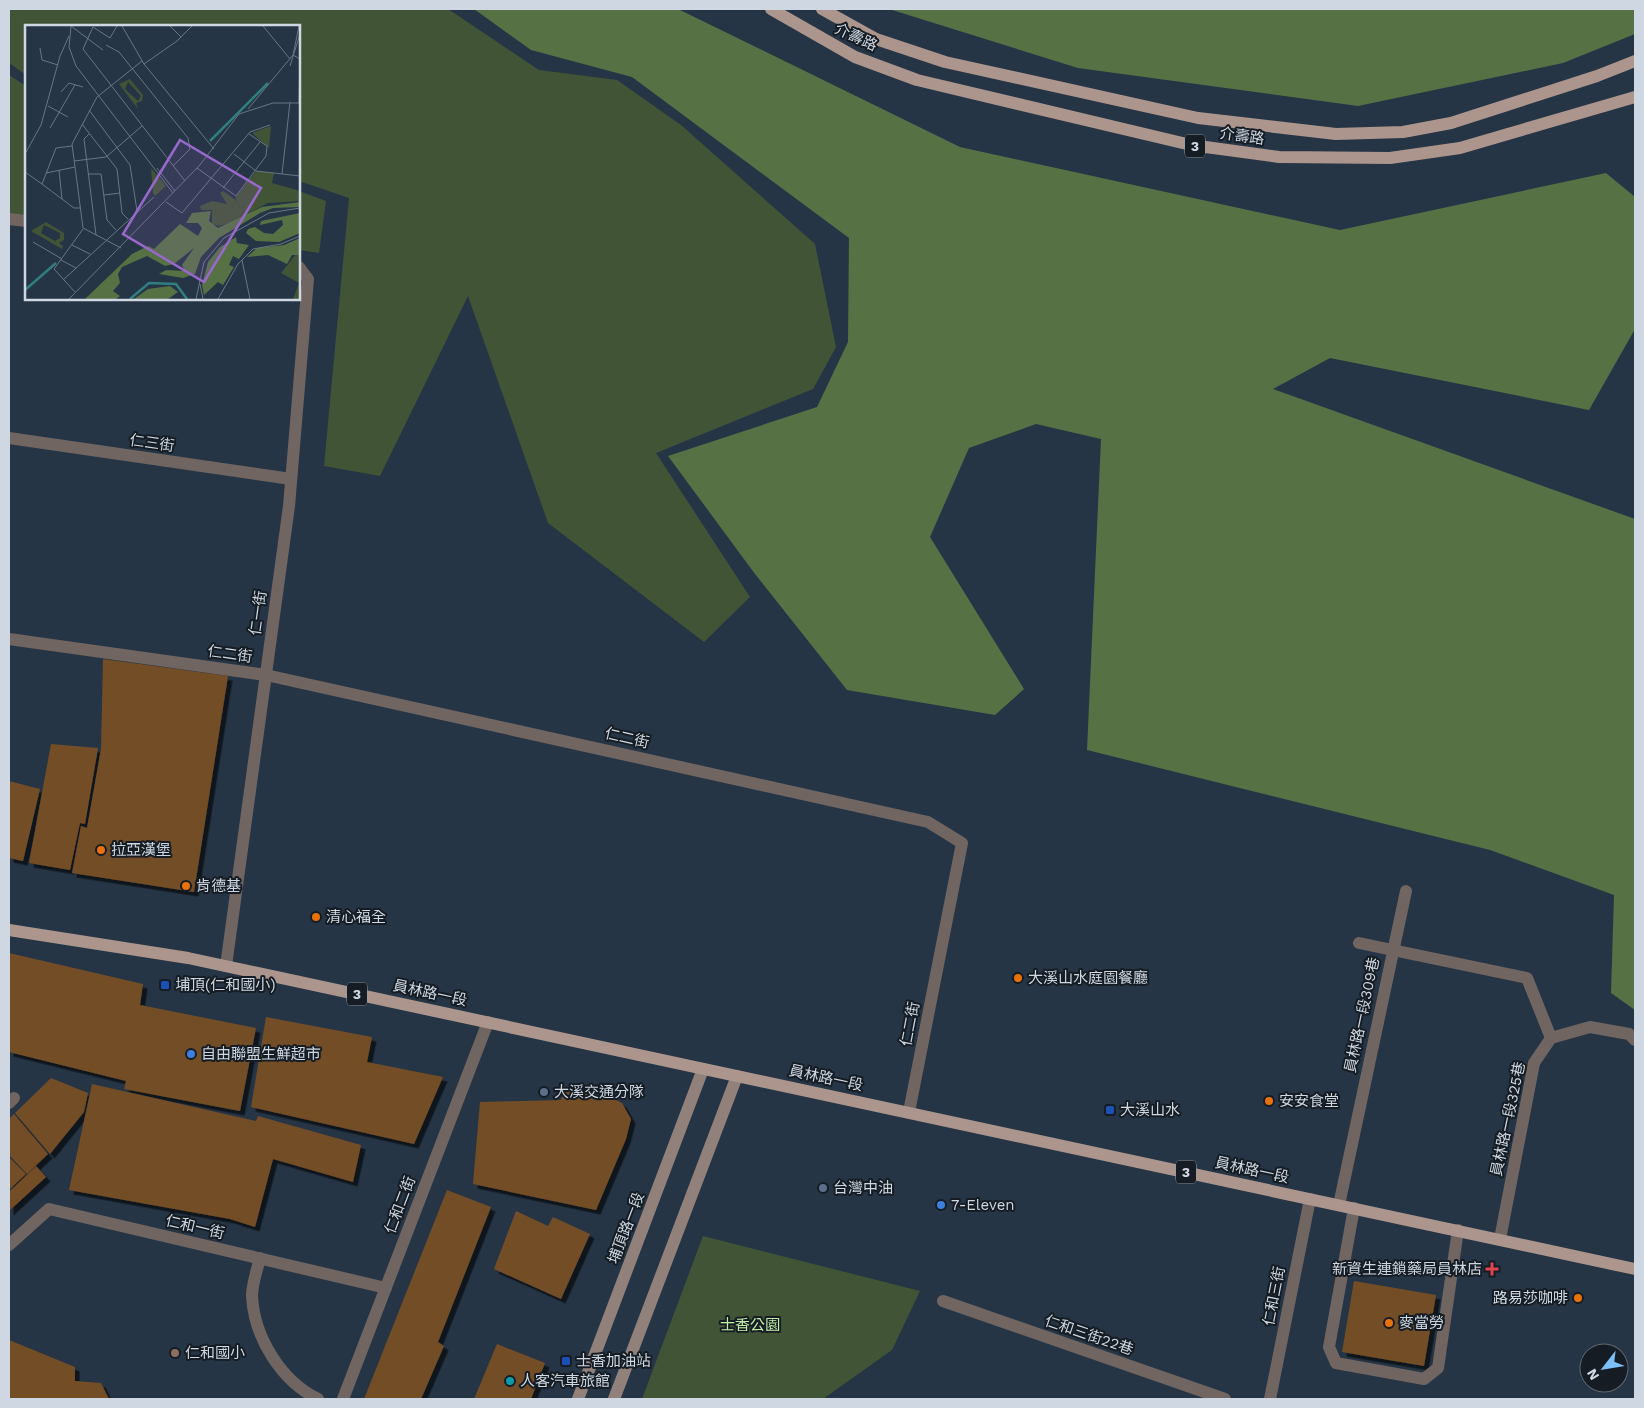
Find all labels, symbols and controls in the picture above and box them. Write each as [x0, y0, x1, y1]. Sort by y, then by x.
street label: 介壽路 [832, 19, 880, 55]
inset map [25, 25, 300, 300]
street label: 介壽路 [1218, 124, 1266, 148]
road number: 3 [1185, 134, 1205, 158]
street label: 仁三街 [128, 431, 176, 455]
street label: 仁一街 [246, 589, 270, 637]
street label: 仁二街 [206, 642, 254, 666]
street label: 仁二街 [603, 724, 651, 752]
place label: 拉亞漢堡 [111, 841, 171, 859]
marker: 拉亞漢堡 [95, 844, 107, 856]
place label: 肯德基 [196, 877, 241, 895]
marker: 肯德基 [180, 880, 192, 892]
place label: 清心福全 [326, 908, 386, 926]
marker: 清心福全 [310, 911, 322, 923]
street label: 員林路一段309巷 [1341, 956, 1383, 1074]
place label: 大溪山水庭園餐廳 [1028, 969, 1148, 987]
marker: 大溪山水庭園餐廳 [1012, 972, 1024, 984]
place label: 埔頂(仁和國小) [175, 976, 276, 994]
street label: 員林路一段 [391, 976, 469, 1010]
marker: 埔頂(仁和國小) [159, 979, 171, 991]
road number: 3 [347, 982, 367, 1006]
street label: 仁二街 [897, 1000, 923, 1048]
place label: 自由聯盟生鮮超市 [201, 1045, 321, 1063]
marker: 自由聯盟生鮮超市 [185, 1048, 197, 1060]
street label: 員林路一段325巷 [1487, 1060, 1529, 1178]
street label: 員林路一段 [787, 1061, 865, 1095]
place label: 大溪交通分隊 [554, 1083, 644, 1101]
marker: 大溪交通分隊 [538, 1086, 550, 1098]
place label: 安安食堂 [1279, 1092, 1339, 1110]
marker: 安安食堂 [1263, 1095, 1275, 1107]
place label: 大溪山水 [1120, 1101, 1180, 1119]
marker: 大溪山水 [1104, 1104, 1116, 1116]
street label: 員林路一段 [1213, 1153, 1291, 1187]
road number: 3 [1176, 1160, 1196, 1184]
street label: 仁和二街 [381, 1174, 419, 1236]
place label: 台灣中油 [833, 1179, 893, 1197]
marker: 台灣中油 [817, 1182, 829, 1194]
street label: 埔頂路一段 [604, 1190, 648, 1266]
place label: 7-Eleven [951, 1196, 1015, 1214]
marker: 7-Eleven [935, 1199, 947, 1211]
street label: 仁和一街 [164, 1211, 226, 1243]
place label: 新資生連鎖藥局員林店 [1332, 1260, 1482, 1278]
marker: 新資生連鎖藥局員林店 [1486, 1263, 1498, 1275]
street label: 仁和三街 [1259, 1265, 1289, 1327]
place label: 路易莎咖啡 [1493, 1289, 1568, 1307]
marker: 路易莎咖啡 [1572, 1292, 1584, 1304]
street label: 仁和三街22巷 [1042, 1311, 1136, 1359]
place label: 麥當勞 [1399, 1314, 1444, 1332]
park label: 士香公園 [720, 1316, 780, 1334]
marker: 麥當勞 [1383, 1317, 1395, 1329]
north arrow [1579, 1343, 1629, 1393]
place label: 仁和國小 [185, 1344, 245, 1362]
marker: 仁和國小 [169, 1347, 181, 1359]
place label: 士香加油站 [576, 1352, 651, 1370]
marker: 士香加油站 [560, 1355, 572, 1367]
text: N [1583, 1366, 1602, 1383]
place label: 人客汽車旅館 [520, 1372, 610, 1390]
marker: 人客汽車旅館 [504, 1375, 516, 1387]

